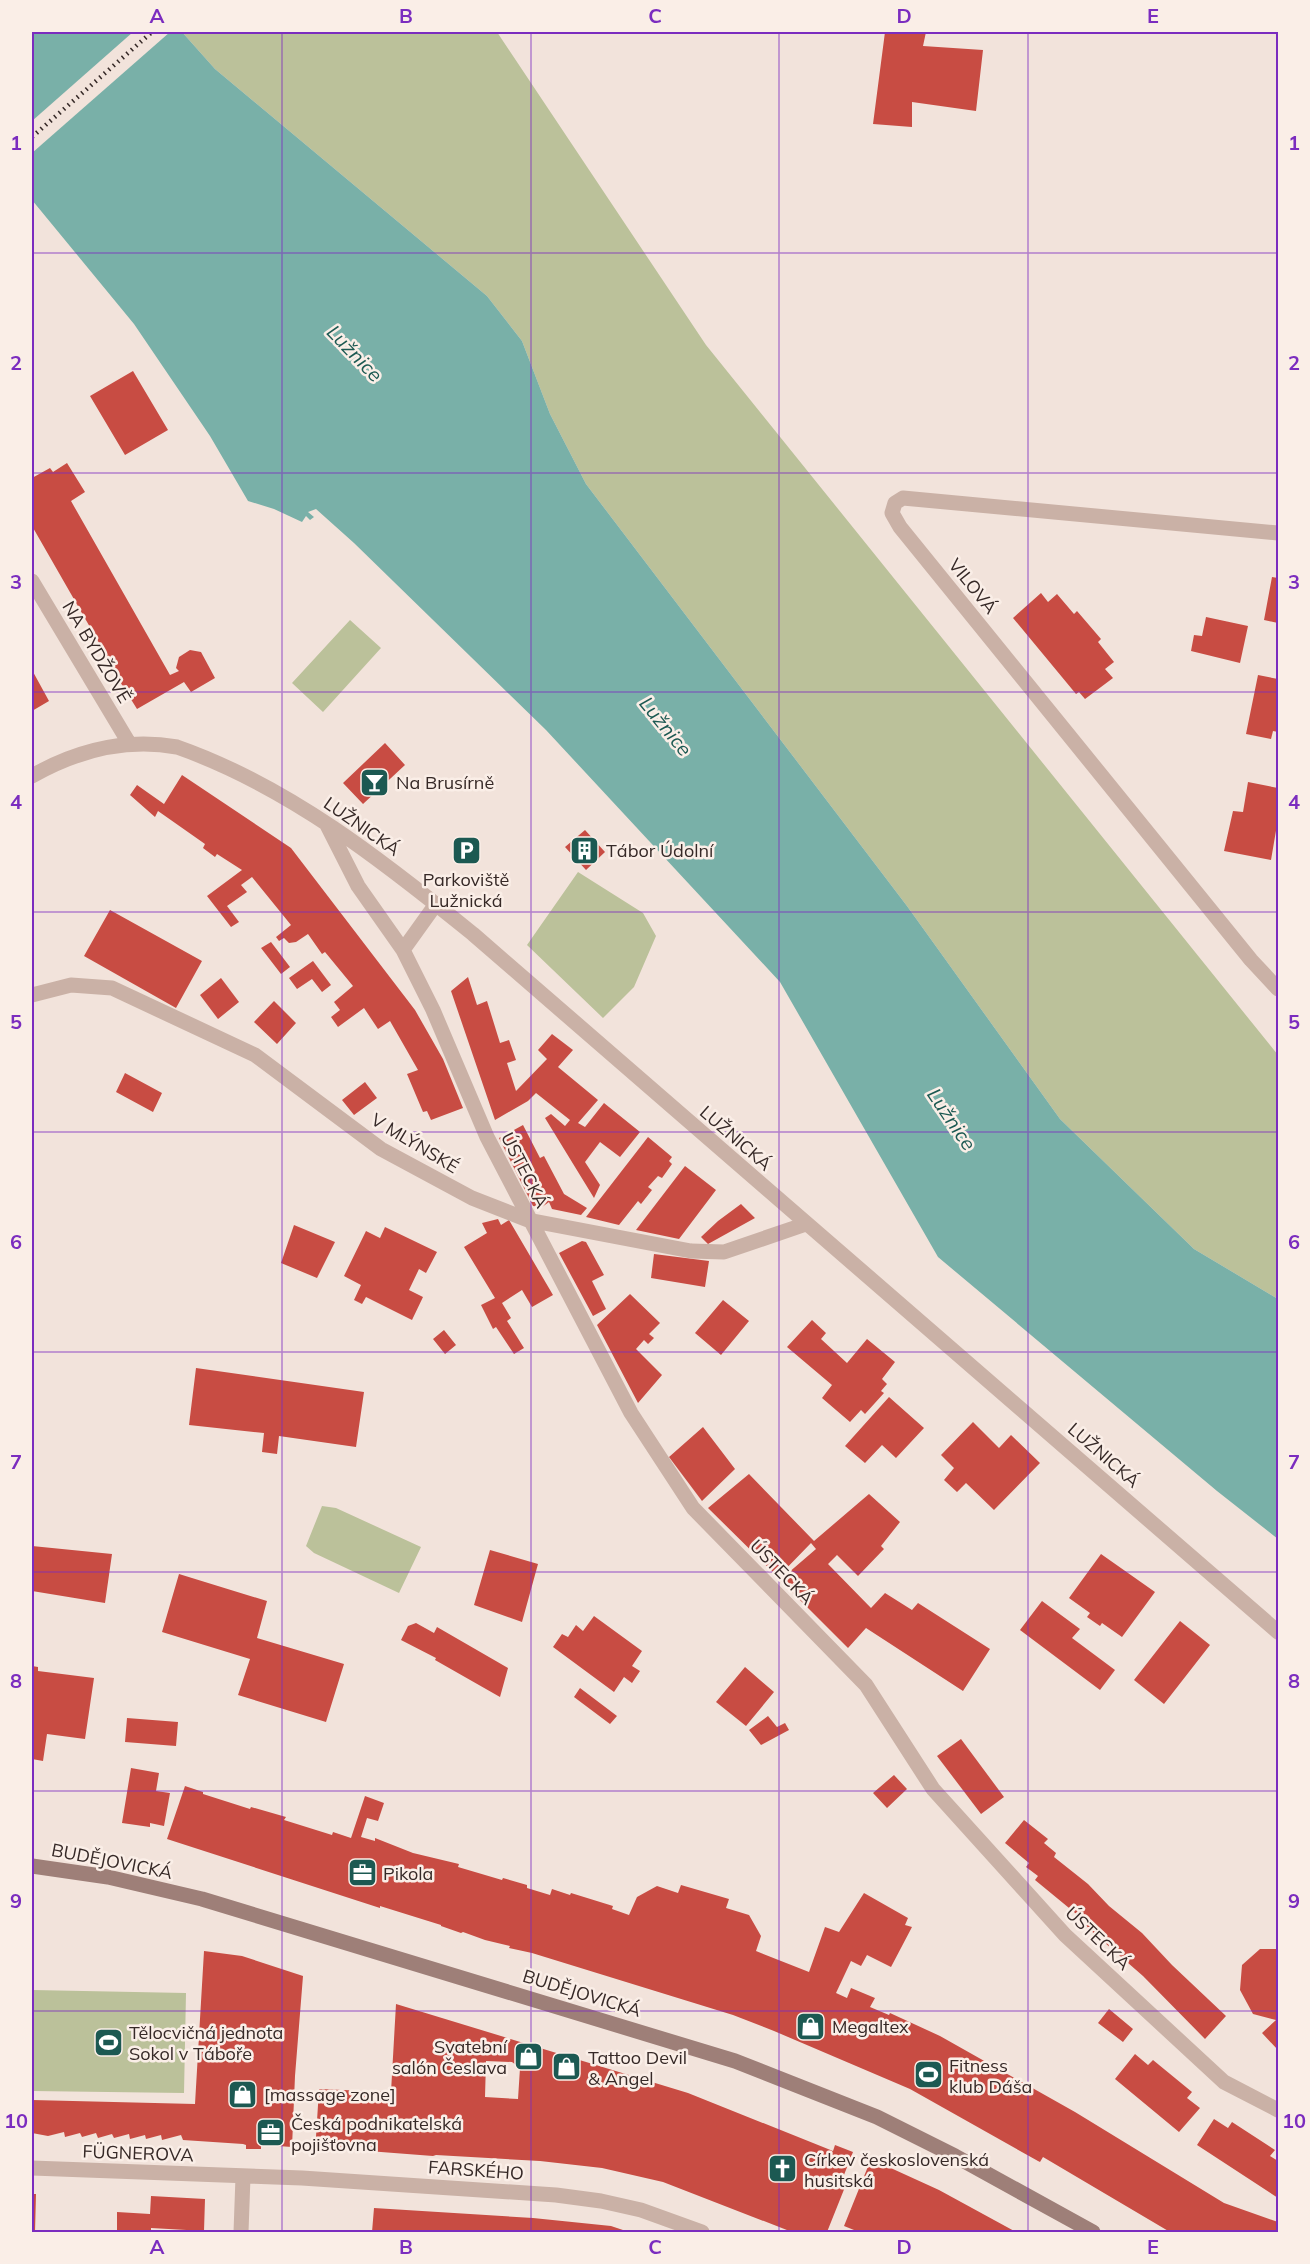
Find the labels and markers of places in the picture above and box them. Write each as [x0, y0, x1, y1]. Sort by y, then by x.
bar icon: Na Brusírně [359, 766, 391, 798]
place label: Na Brusírně [396, 771, 494, 794]
parking icon: Parkoviště Lužnická [450, 834, 482, 866]
building icon: Tábor Údolní [569, 834, 601, 866]
place label: Tábor Údolní [606, 839, 715, 862]
place label: Parkoviště Lužnická [423, 868, 509, 912]
office icon: Pikola [346, 1857, 378, 1889]
place label: Pikola [383, 1862, 433, 1885]
shop icon: Megaltex [795, 2010, 827, 2042]
place label: Megaltex [832, 2015, 909, 2038]
place label: Tělocvičná jednota Sokol v Táboře [129, 2021, 283, 2065]
sports icon: Tělocvičná jednota Sokol v Táboře [92, 2026, 124, 2058]
place label: Svatební salón Česlava [392, 2035, 509, 2079]
shop icon: Svatební salón Česlava [512, 2040, 544, 2072]
place label: Tattoo Devil & Angel [588, 2046, 687, 2090]
shop icon: Tattoo Devil & Angel [551, 2051, 583, 2083]
place label: Fitness klub Dáša [949, 2054, 1032, 2098]
sports icon: Fitness klub Dáša [912, 2059, 944, 2091]
shop icon: [massage zone] [227, 2078, 259, 2110]
place label: [massage zone] [264, 2083, 396, 2106]
place label: Česká podnikatelská pojišťovna [291, 2112, 462, 2156]
office icon: Česká podnikatelská pojišťovna [254, 2117, 286, 2149]
place label: Církev československá husitská [804, 2148, 989, 2192]
church icon: Církev československá husitská [767, 2153, 799, 2185]

